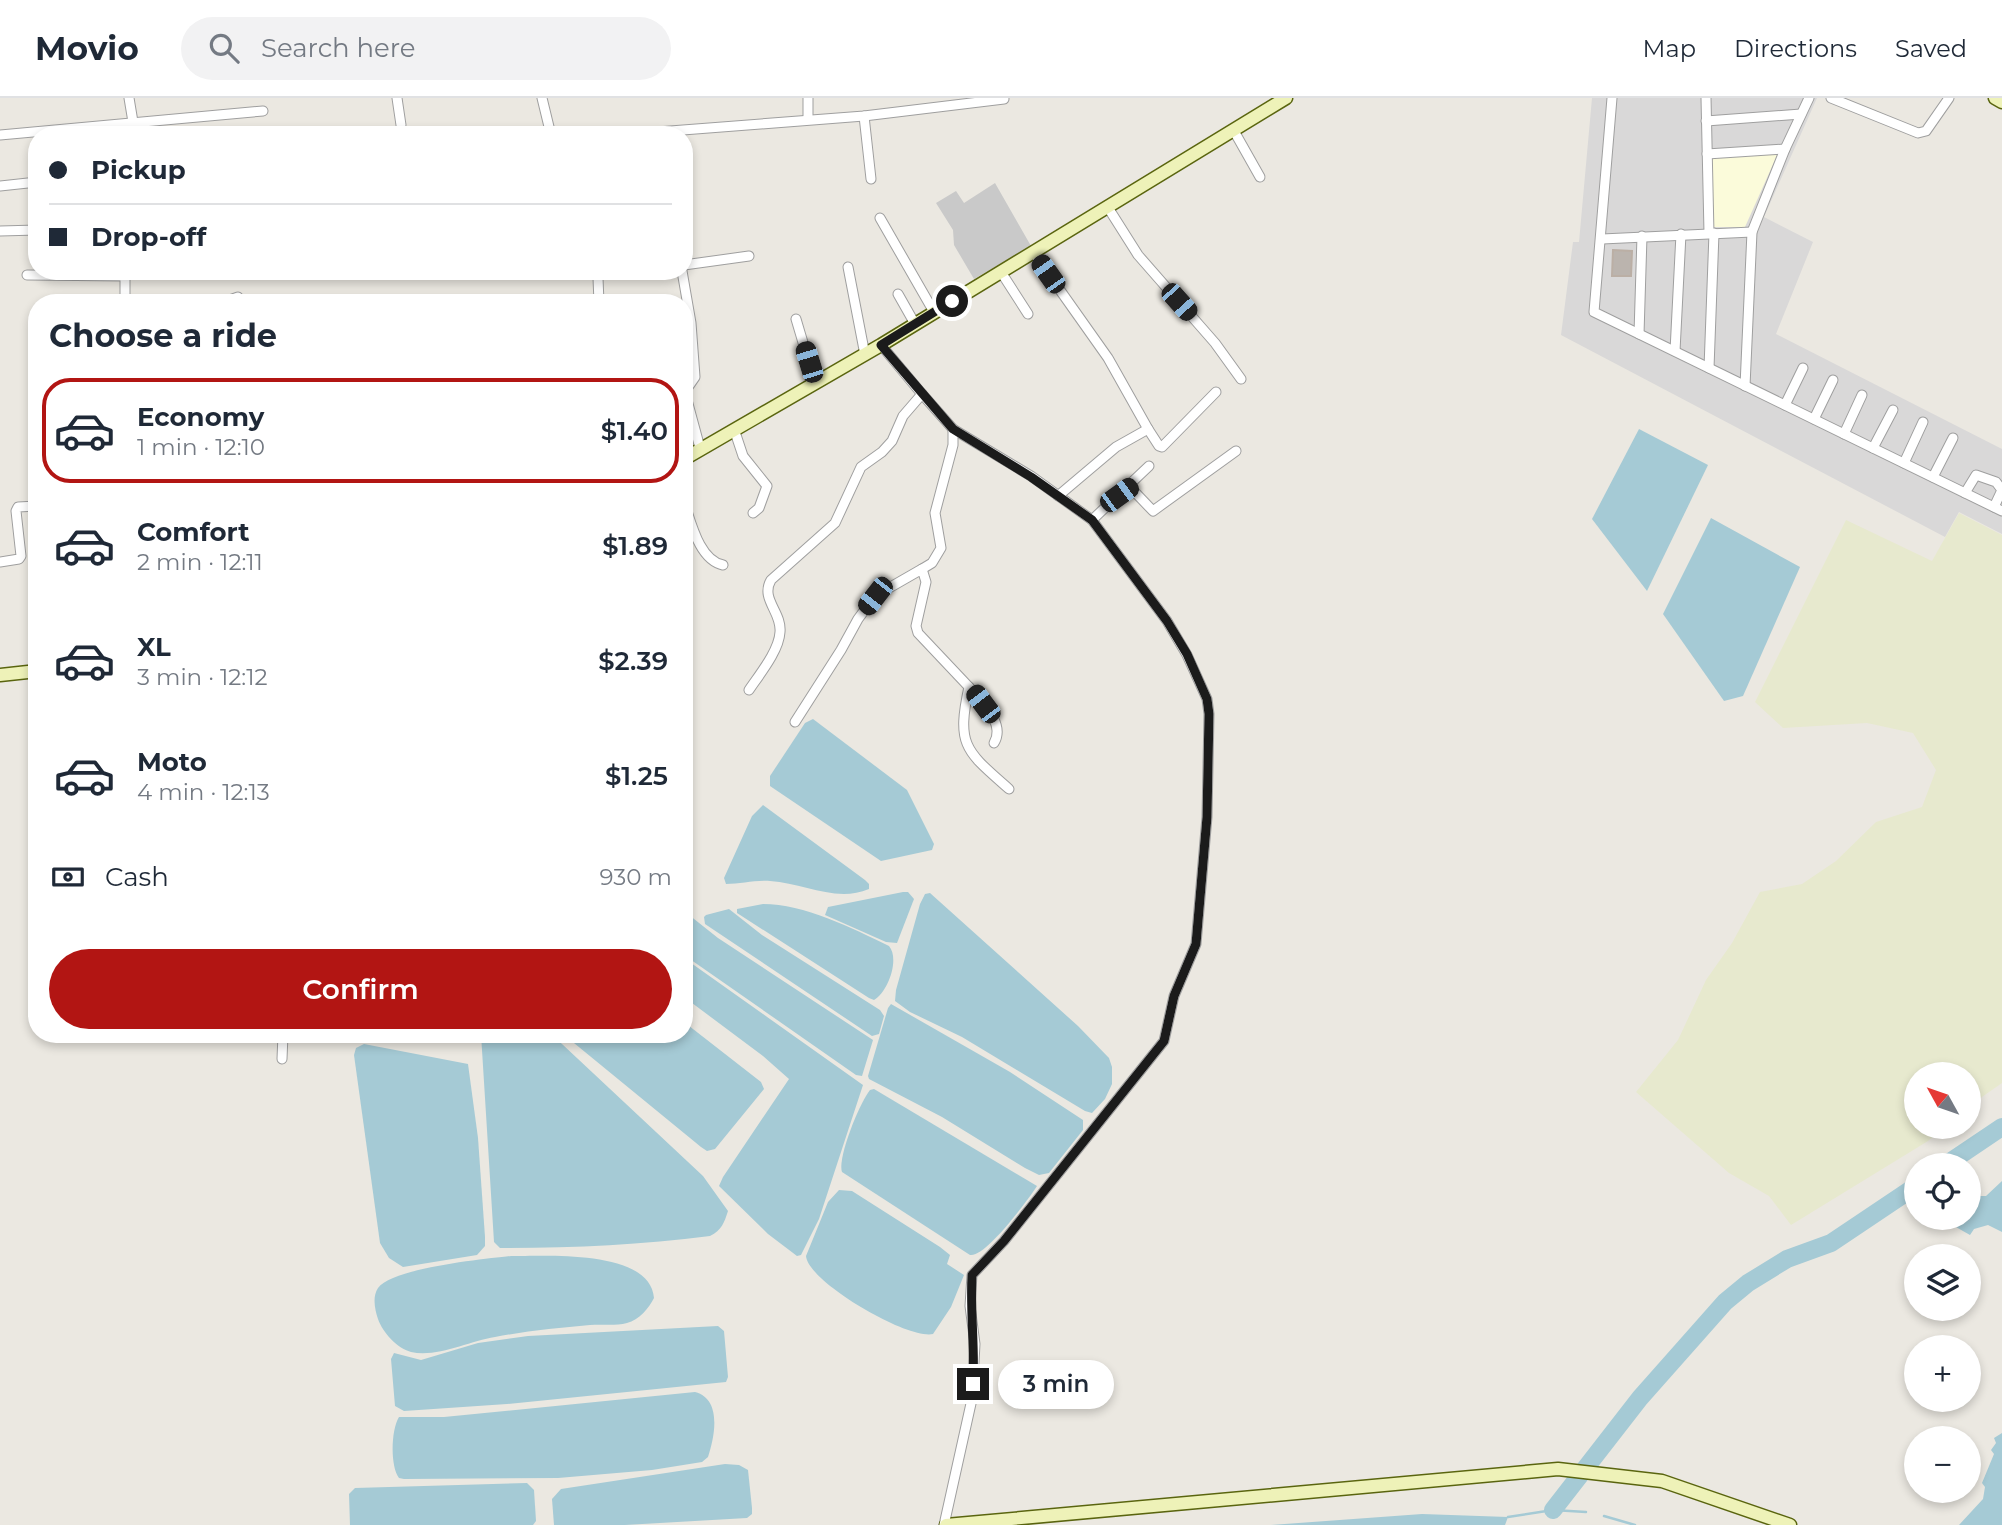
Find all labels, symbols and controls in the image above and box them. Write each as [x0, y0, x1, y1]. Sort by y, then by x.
search box [181, 17, 671, 80]
text: Movio [35, 28, 139, 68]
icon: search [205, 29, 243, 67]
text: Search here [261, 32, 416, 64]
text: Map [1643, 34, 1696, 63]
text: Directions [1734, 34, 1857, 63]
text: Saved [1895, 34, 1967, 63]
text: Pickup [91, 154, 186, 186]
text: Drop-off [91, 221, 206, 253]
car [1028, 251, 1069, 297]
car [1158, 279, 1201, 325]
route start [936, 285, 968, 317]
text: Choose a ride [49, 316, 277, 355]
car [793, 339, 826, 385]
icon: car [53, 399, 116, 462]
text: Economy [137, 401, 264, 433]
text: $1.40 [601, 415, 668, 447]
text: 1 min · 12:10 [137, 433, 265, 461]
car [1096, 474, 1143, 516]
icon: car [53, 514, 116, 577]
text: Comfort [137, 516, 249, 548]
text: $1.89 [602, 530, 668, 562]
text: 2 min · 12:11 [137, 548, 263, 576]
car [854, 573, 897, 619]
icon: car [53, 629, 116, 692]
text: XL [137, 631, 171, 663]
text: $2.39 [598, 645, 668, 677]
text: 3 min · 12:12 [137, 663, 268, 691]
car [962, 681, 1005, 727]
icon: car [53, 744, 116, 807]
text: Moto [137, 746, 207, 778]
text: $1.25 [605, 760, 668, 792]
text: 4 min · 12:13 [137, 778, 270, 806]
icon: cash [49, 858, 87, 896]
text: Cash [105, 861, 169, 893]
text: 930 m [600, 863, 672, 891]
button: Confirm [49, 949, 672, 1029]
north arrow [1904, 1062, 1981, 1139]
map controls [1904, 1062, 1981, 1503]
button: locate [1904, 1153, 1981, 1230]
button: layers [1904, 1244, 1981, 1321]
button: + [1904, 1335, 1981, 1412]
callout: 3 min [998, 1360, 1113, 1408]
route end [957, 1368, 989, 1400]
text: 3 min [1023, 1370, 1089, 1398]
button: − [1904, 1426, 1981, 1503]

